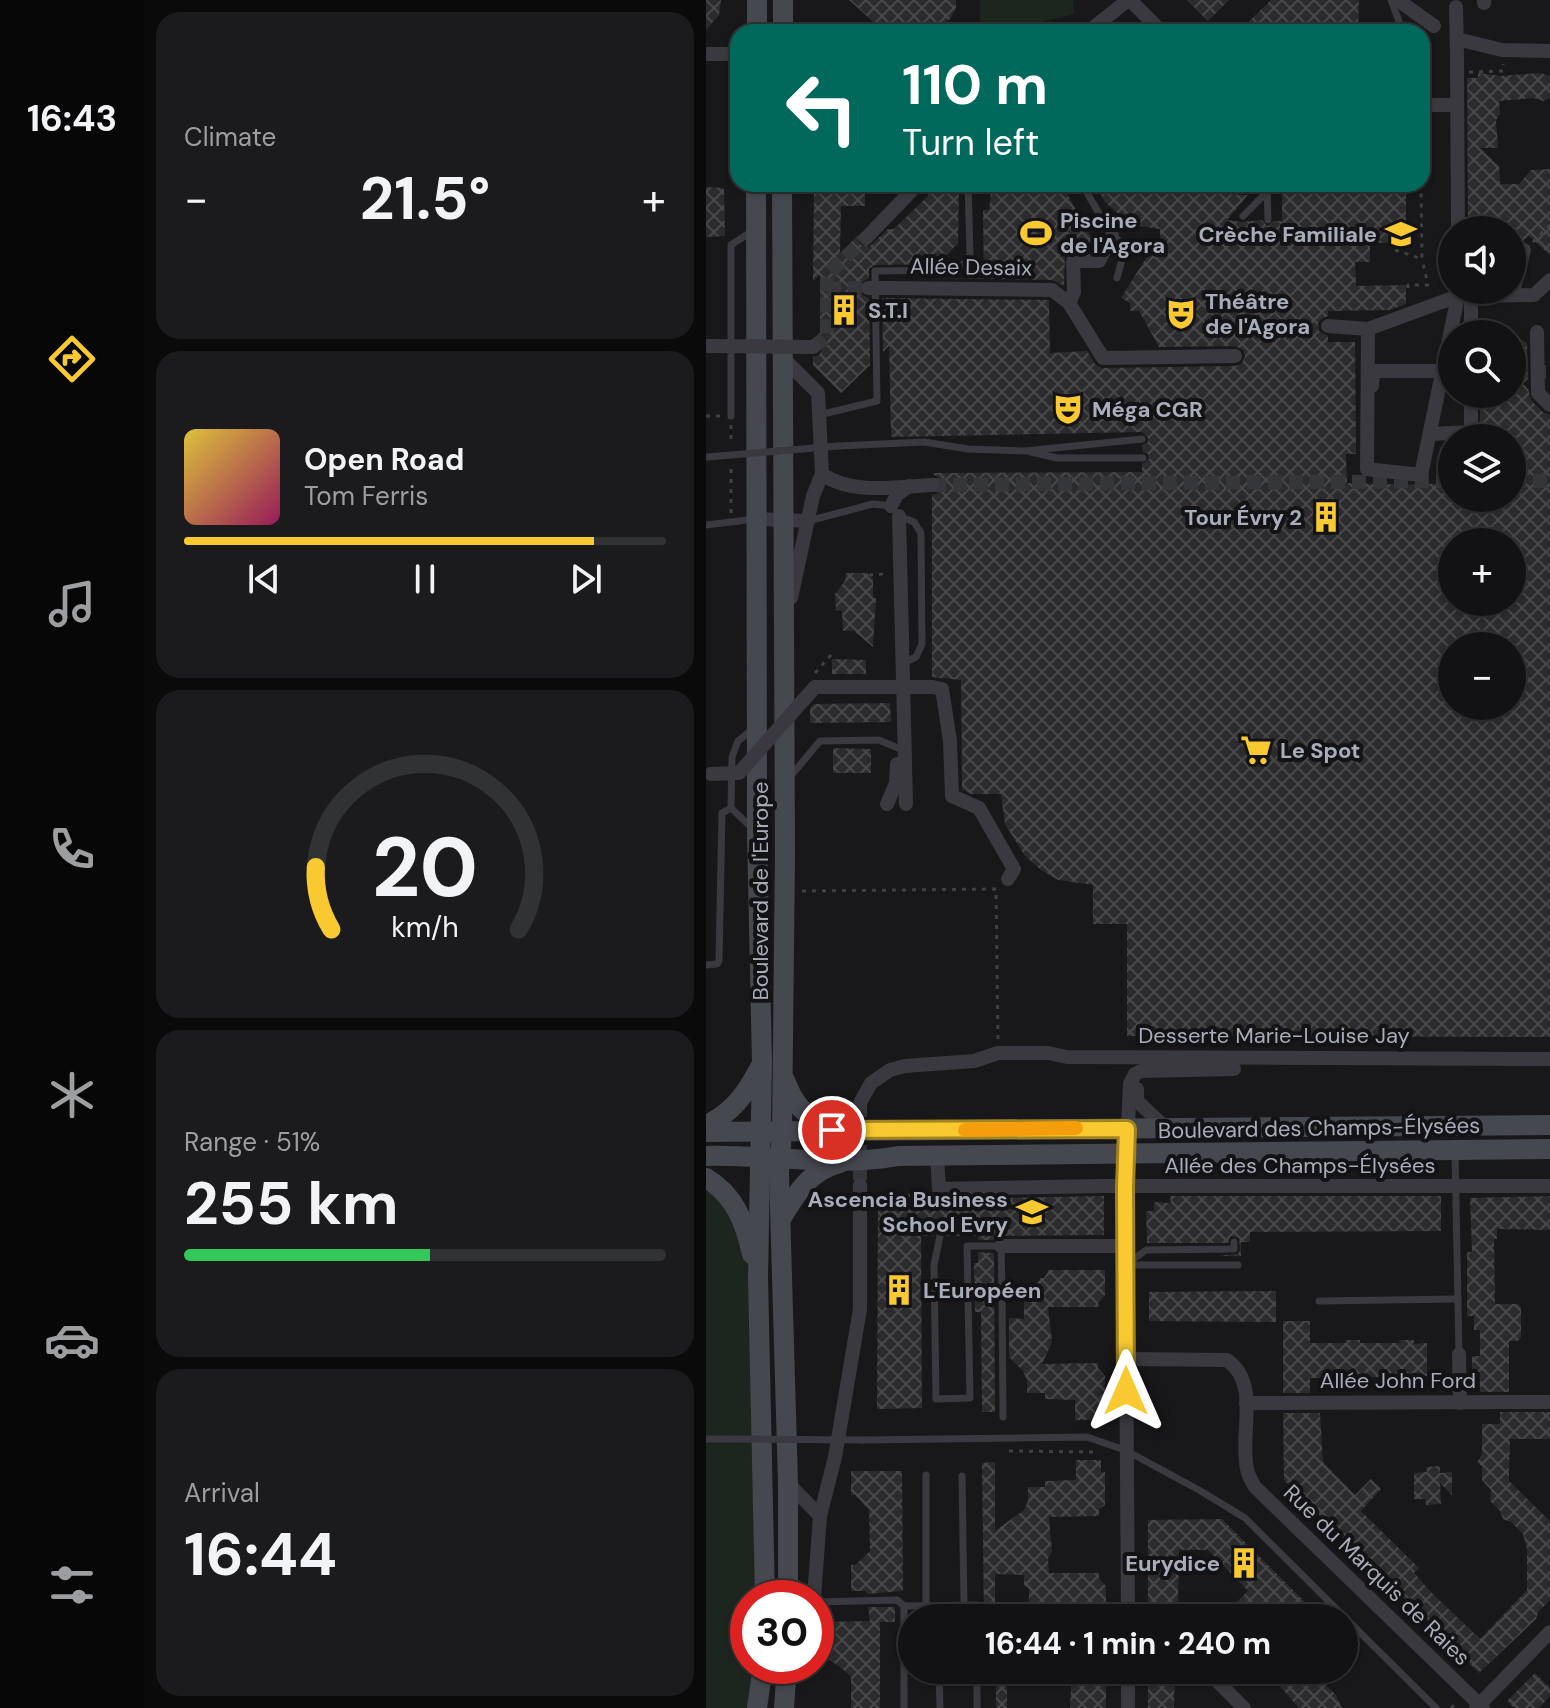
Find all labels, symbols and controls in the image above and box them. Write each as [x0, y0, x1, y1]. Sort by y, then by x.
text: 110 m [902, 48, 1048, 121]
icon: left [770, 56, 874, 160]
text: 16:43 [27, 95, 117, 142]
text: Turn left [902, 119, 1039, 166]
text: Climate [184, 120, 276, 154]
text: 21.5° [360, 159, 490, 238]
text: − [184, 170, 208, 228]
text: + [642, 170, 666, 228]
place label: Piscine de l'Agora [1060, 206, 1165, 260]
sports icon: Piscine de l'Agora [1019, 216, 1053, 250]
map controls [1438, 216, 1526, 720]
button: sound [1438, 216, 1526, 304]
school or university icon: Crèche Familiale [1384, 217, 1418, 251]
place label: Crèche Familiale [1199, 220, 1377, 249]
street label: Allée Desaix [910, 251, 1032, 283]
place label: Théâtre de l'Agora [1205, 287, 1310, 341]
building icon: S.T.I [827, 293, 861, 327]
place label: S.T.I [868, 296, 908, 325]
theatre icon: Théâtre de l'Agora [1164, 297, 1198, 331]
button: search [1438, 320, 1526, 408]
icon: directions [44, 331, 100, 387]
theatre icon: Méga CGR [1051, 392, 1085, 426]
place label: Méga CGR [1092, 395, 1203, 424]
button: layers [1438, 424, 1526, 512]
text: Open Road [304, 440, 464, 479]
text: Tom Ferris [304, 479, 428, 513]
building icon: Tour Évry 2 [1309, 500, 1343, 534]
place label: Tour Évry 2 [1184, 503, 1302, 532]
button: + [1438, 528, 1526, 616]
icon: previous [242, 557, 286, 601]
icon: pause [403, 557, 447, 601]
icon: next [564, 557, 608, 601]
icon: music [44, 576, 100, 632]
button: − [1438, 632, 1526, 720]
supermarket icon: Le Spot [1239, 733, 1273, 767]
place label: Le Spot [1280, 736, 1360, 765]
street label: Boulevard de l'Europe [746, 782, 775, 1000]
text: 20 [372, 813, 478, 922]
icon: phone [44, 821, 100, 877]
text: km/h [391, 909, 459, 946]
street label: Desserte Marie-Louise Jay [1138, 1021, 1410, 1050]
icon: climate [44, 1067, 100, 1123]
pin [798, 1096, 866, 1164]
icon: arrive [810, 1108, 854, 1152]
street label: Boulevard des Champs-Élysées [1158, 1111, 1480, 1145]
text: Range · 51% [184, 1125, 320, 1159]
street label: Allée des Champs-Élysées [1164, 1151, 1436, 1180]
text: 255 km [184, 1164, 399, 1243]
place label: Ascencia Business School Evry [808, 1185, 1008, 1239]
school or university icon: Ascencia Business School Evry [1015, 1195, 1049, 1229]
building icon: L'Européen [882, 1273, 916, 1307]
place label: L'Européen [923, 1276, 1041, 1305]
icon: car [44, 1312, 100, 1368]
position arrow [1084, 1349, 1168, 1433]
street label: Allée John Ford [1320, 1366, 1476, 1395]
text: Arrival [184, 1476, 260, 1510]
street label: Rue du Marquis de Raies [1277, 1478, 1477, 1672]
text: 16:44 [184, 1515, 337, 1594]
building icon: Eurydice [1227, 1546, 1261, 1580]
place label: Eurydice [1125, 1549, 1220, 1578]
icon: filters [44, 1557, 100, 1613]
speed limit sign: 30 [730, 1580, 834, 1684]
text: 16:44 · 1 min · 240 m [985, 1624, 1271, 1663]

